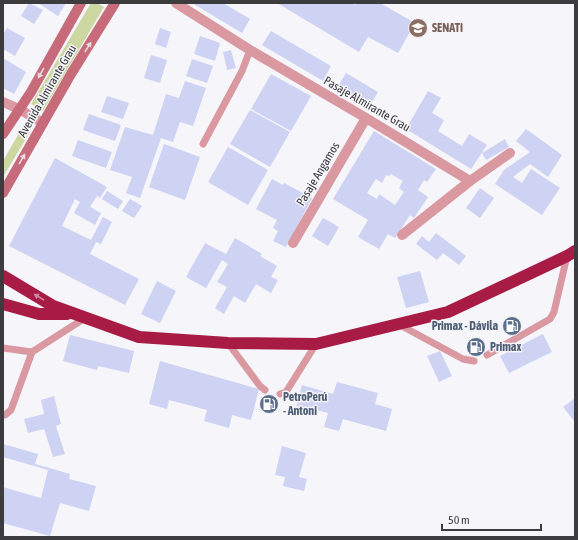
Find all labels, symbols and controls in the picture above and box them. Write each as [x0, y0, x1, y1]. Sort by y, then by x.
school or university icon: SENATI [407, 17, 429, 39]
place label: SENATI [432, 21, 463, 35]
one-way arrow [85, 41, 92, 53]
street label: Avenida Almirante Grau [15, 42, 79, 140]
one-way arrow [38, 68, 44, 79]
street label: Pasaje Almirante Grau [321, 74, 413, 135]
street label: Pasaje Angamos [294, 140, 342, 208]
one-way arrow [19, 153, 26, 165]
one-way arrow [33, 293, 45, 300]
fuel station icon: Primax - Dávila [501, 315, 523, 337]
place label: Primax - Dávila [432, 319, 498, 333]
fuel station icon: Primax [465, 336, 487, 358]
place label: Primax [490, 340, 521, 354]
place label: PetroPerú - Antoni [283, 390, 328, 418]
fuel station icon: PetroPerú - Antoni [258, 393, 280, 415]
scale bar [442, 506, 541, 532]
text: 50 m [448, 513, 470, 527]

